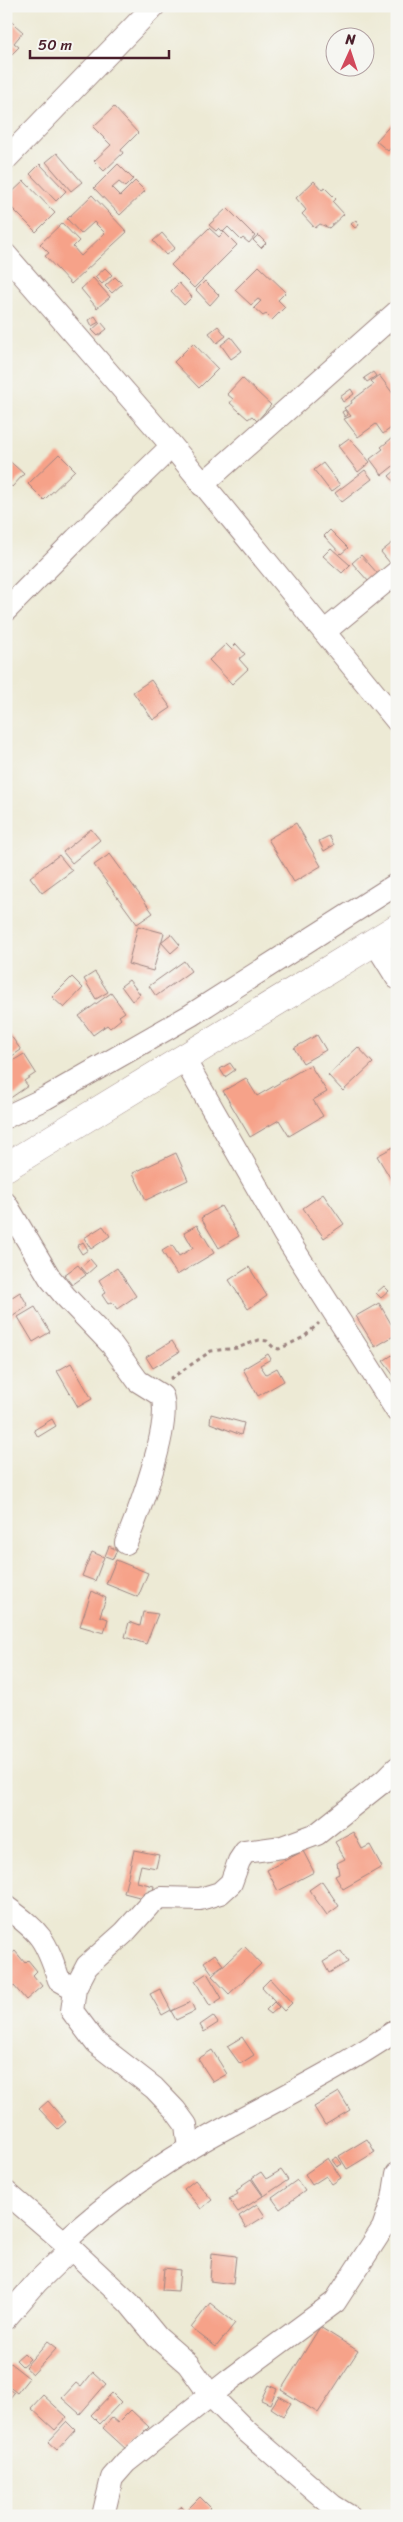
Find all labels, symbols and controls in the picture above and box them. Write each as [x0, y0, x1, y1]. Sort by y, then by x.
text: N [344, 27, 356, 52]
scale bar [30, 28, 169, 60]
north arrow [326, 28, 376, 78]
text: 50 m [38, 32, 73, 58]

